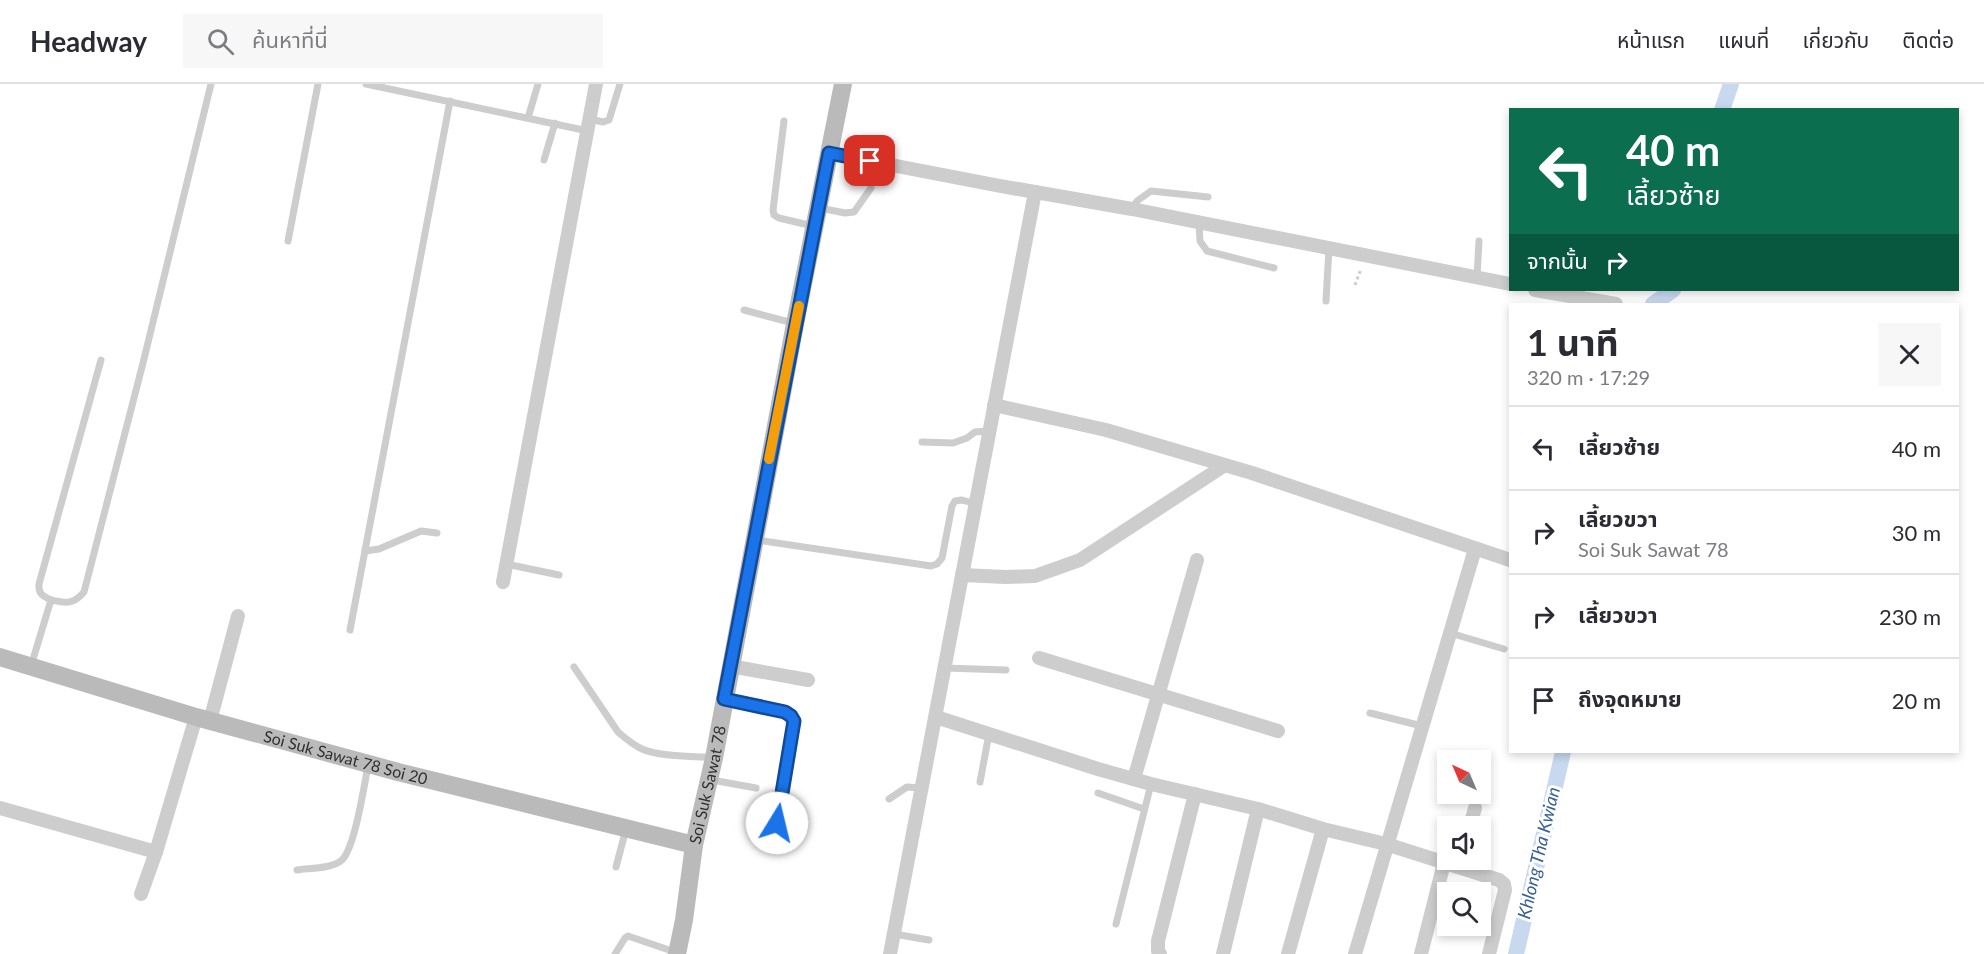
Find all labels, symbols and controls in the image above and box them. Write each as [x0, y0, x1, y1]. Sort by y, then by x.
search box [183, 14, 603, 68]
text: Headway [30, 24, 147, 58]
icon: search [204, 25, 237, 58]
text: ค้นหาที่นี่ [252, 26, 328, 53]
text: หน้าแรก [1617, 27, 1685, 52]
text: แผนที่ [1718, 27, 1769, 52]
text: เกี่ยวกับ [1802, 27, 1869, 52]
text: ติดต่อ [1902, 27, 1954, 52]
text: 40 m [1626, 125, 1720, 175]
icon: left [1527, 132, 1605, 210]
pin [844, 135, 895, 186]
icon: arrive [853, 144, 886, 177]
text: เลี้ยวซ้าย [1626, 178, 1720, 211]
icon: right [1600, 246, 1633, 279]
text: จากนั้น [1527, 247, 1588, 274]
text: 1 นาที [1527, 320, 1619, 364]
button: close [1878, 323, 1941, 386]
text: 320 m · 17:29 [1527, 365, 1650, 389]
icon: left [1527, 432, 1560, 465]
text: เลี้ยวซ้าย [1578, 433, 1660, 460]
text: 40 m [1892, 435, 1941, 462]
text: เลี้ยวขวา [1578, 505, 1658, 532]
icon: right [1527, 516, 1560, 549]
text: 30 m [1892, 519, 1941, 546]
text: Soi Suk Sawat 78 [1578, 537, 1729, 561]
icon: right [1527, 600, 1560, 633]
text: เลี้ยวขวา [1578, 601, 1658, 628]
text: 230 m [1879, 603, 1941, 630]
icon: arrive [1527, 684, 1560, 717]
text: ถึงจุดหมาย [1578, 685, 1682, 712]
text: 20 m [1892, 687, 1941, 714]
street label: Soi Suk Sawat 78 [685, 724, 729, 846]
street label: Soi Suk Sawat 78 Soi 20 [262, 726, 430, 788]
north arrow [1437, 750, 1491, 804]
map controls [1437, 750, 1491, 936]
water label: Khlong Tha Kwian [1512, 785, 1564, 921]
position arrow [745, 791, 809, 855]
button: sound [1437, 816, 1491, 870]
button: search [1437, 882, 1491, 936]

